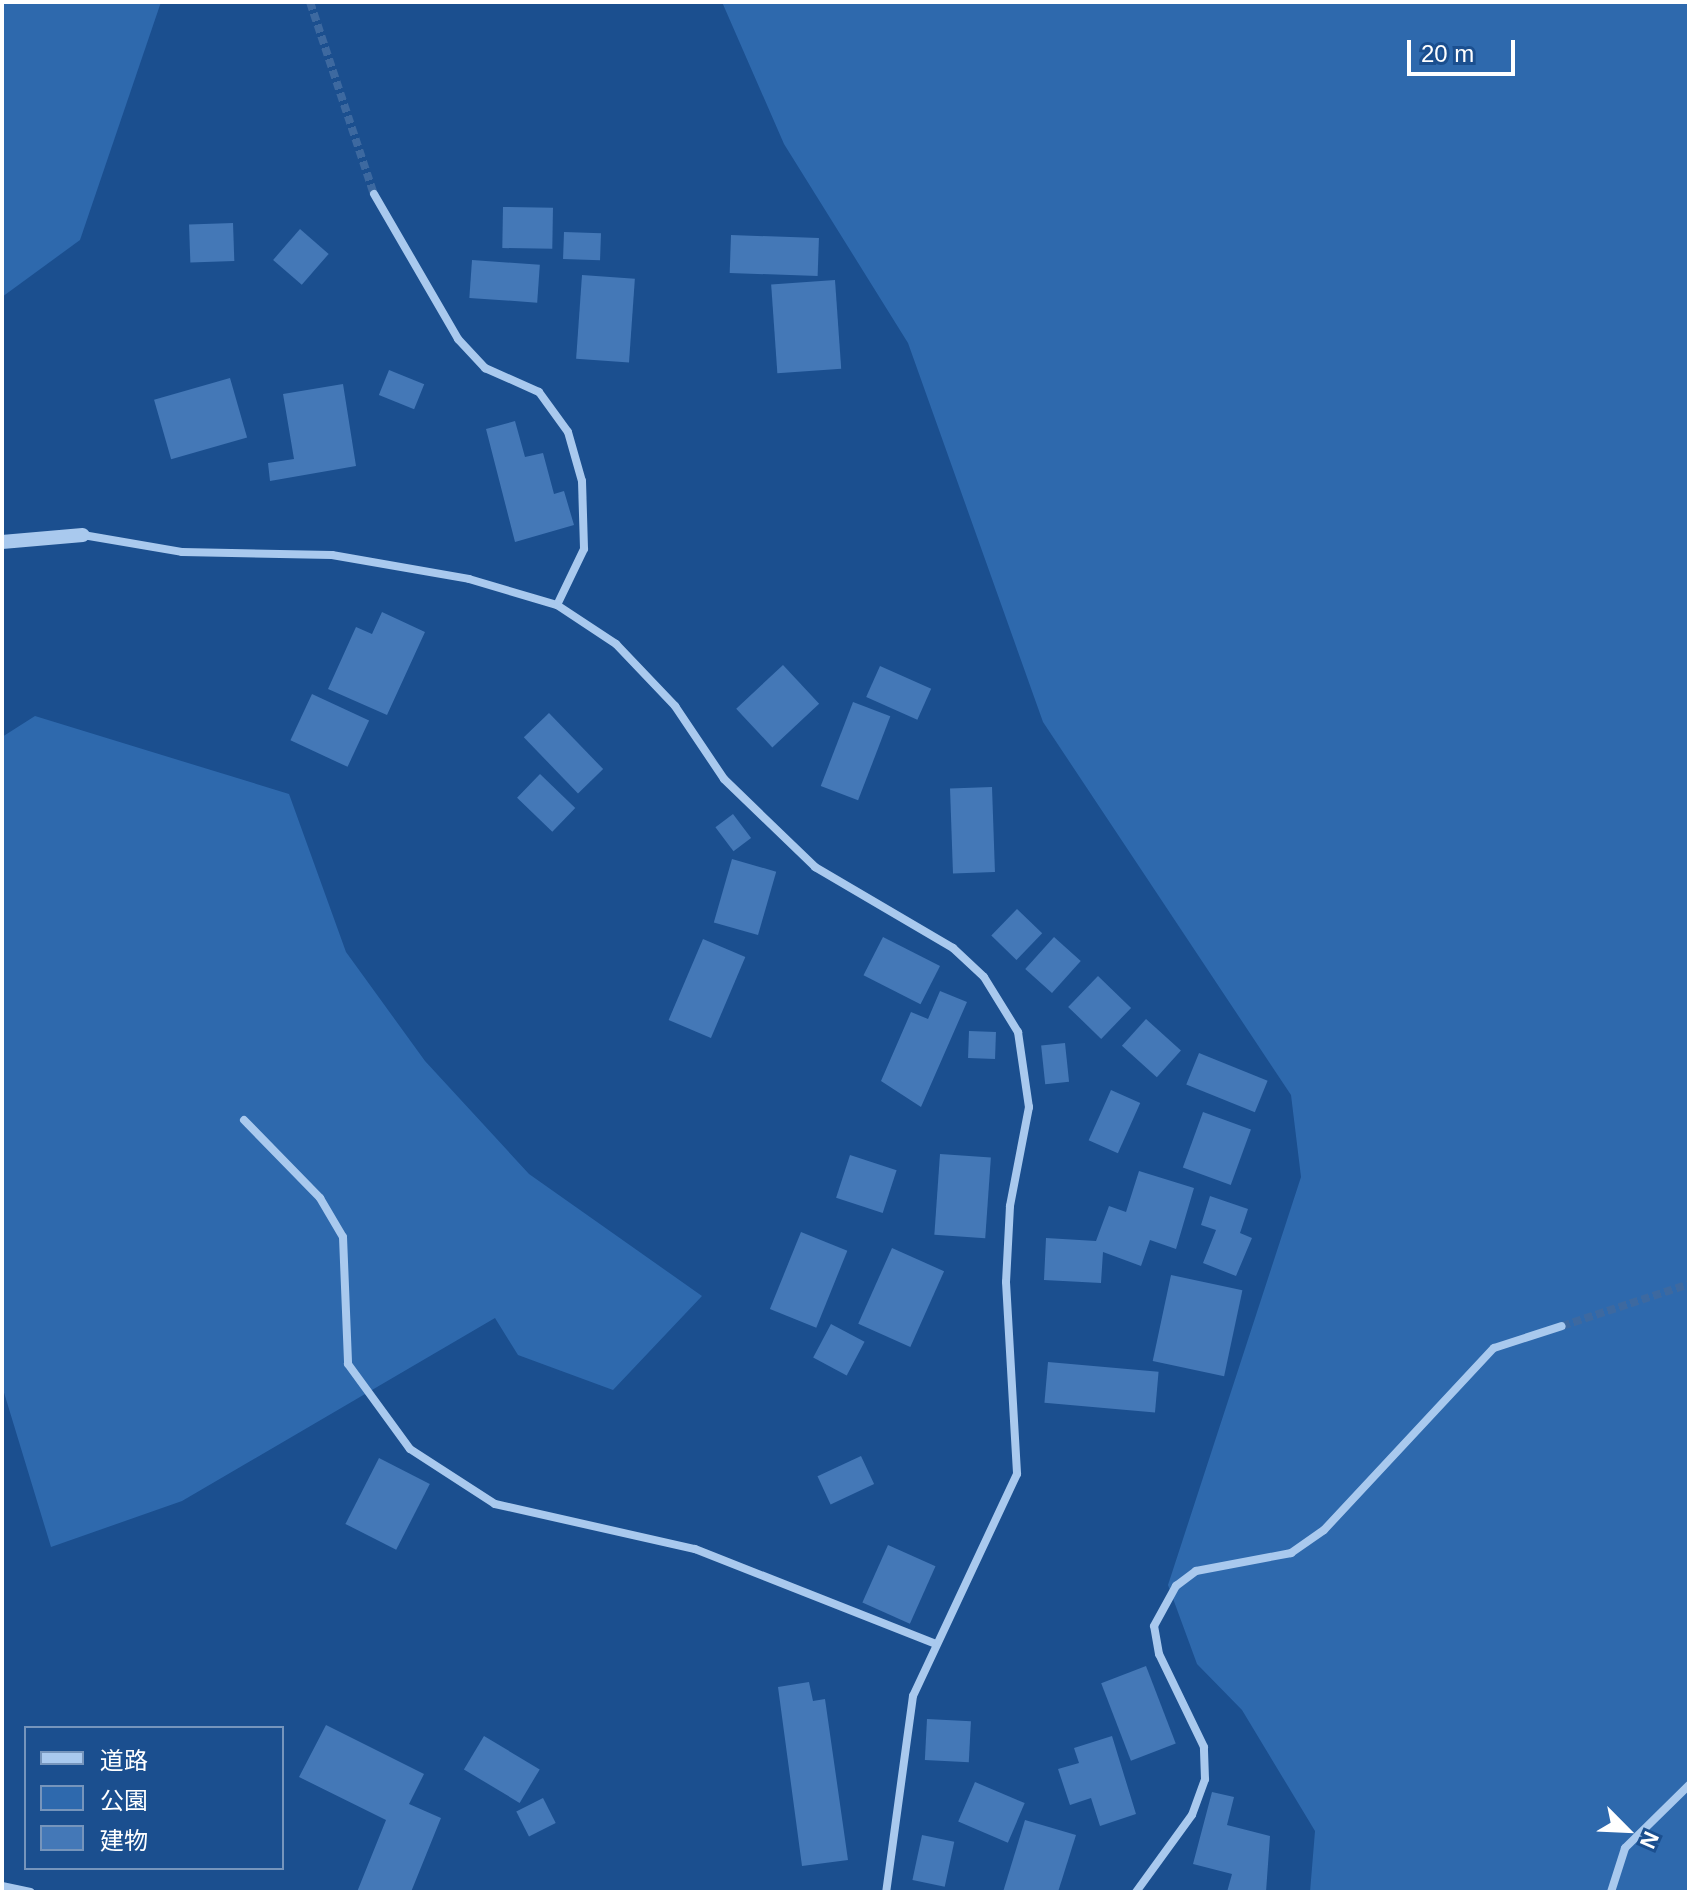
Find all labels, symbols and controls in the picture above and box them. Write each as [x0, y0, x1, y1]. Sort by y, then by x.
scale bar [1411, 24, 1519, 74]
text: 20 m [1421, 40, 1474, 67]
legend [24, 1726, 284, 1870]
text: 道路 [100, 1747, 148, 1774]
text: 公園 [100, 1787, 148, 1814]
north arrow [1587, 1790, 1667, 1870]
text: 建物 [100, 1827, 148, 1854]
text: N [1635, 1828, 1664, 1852]

